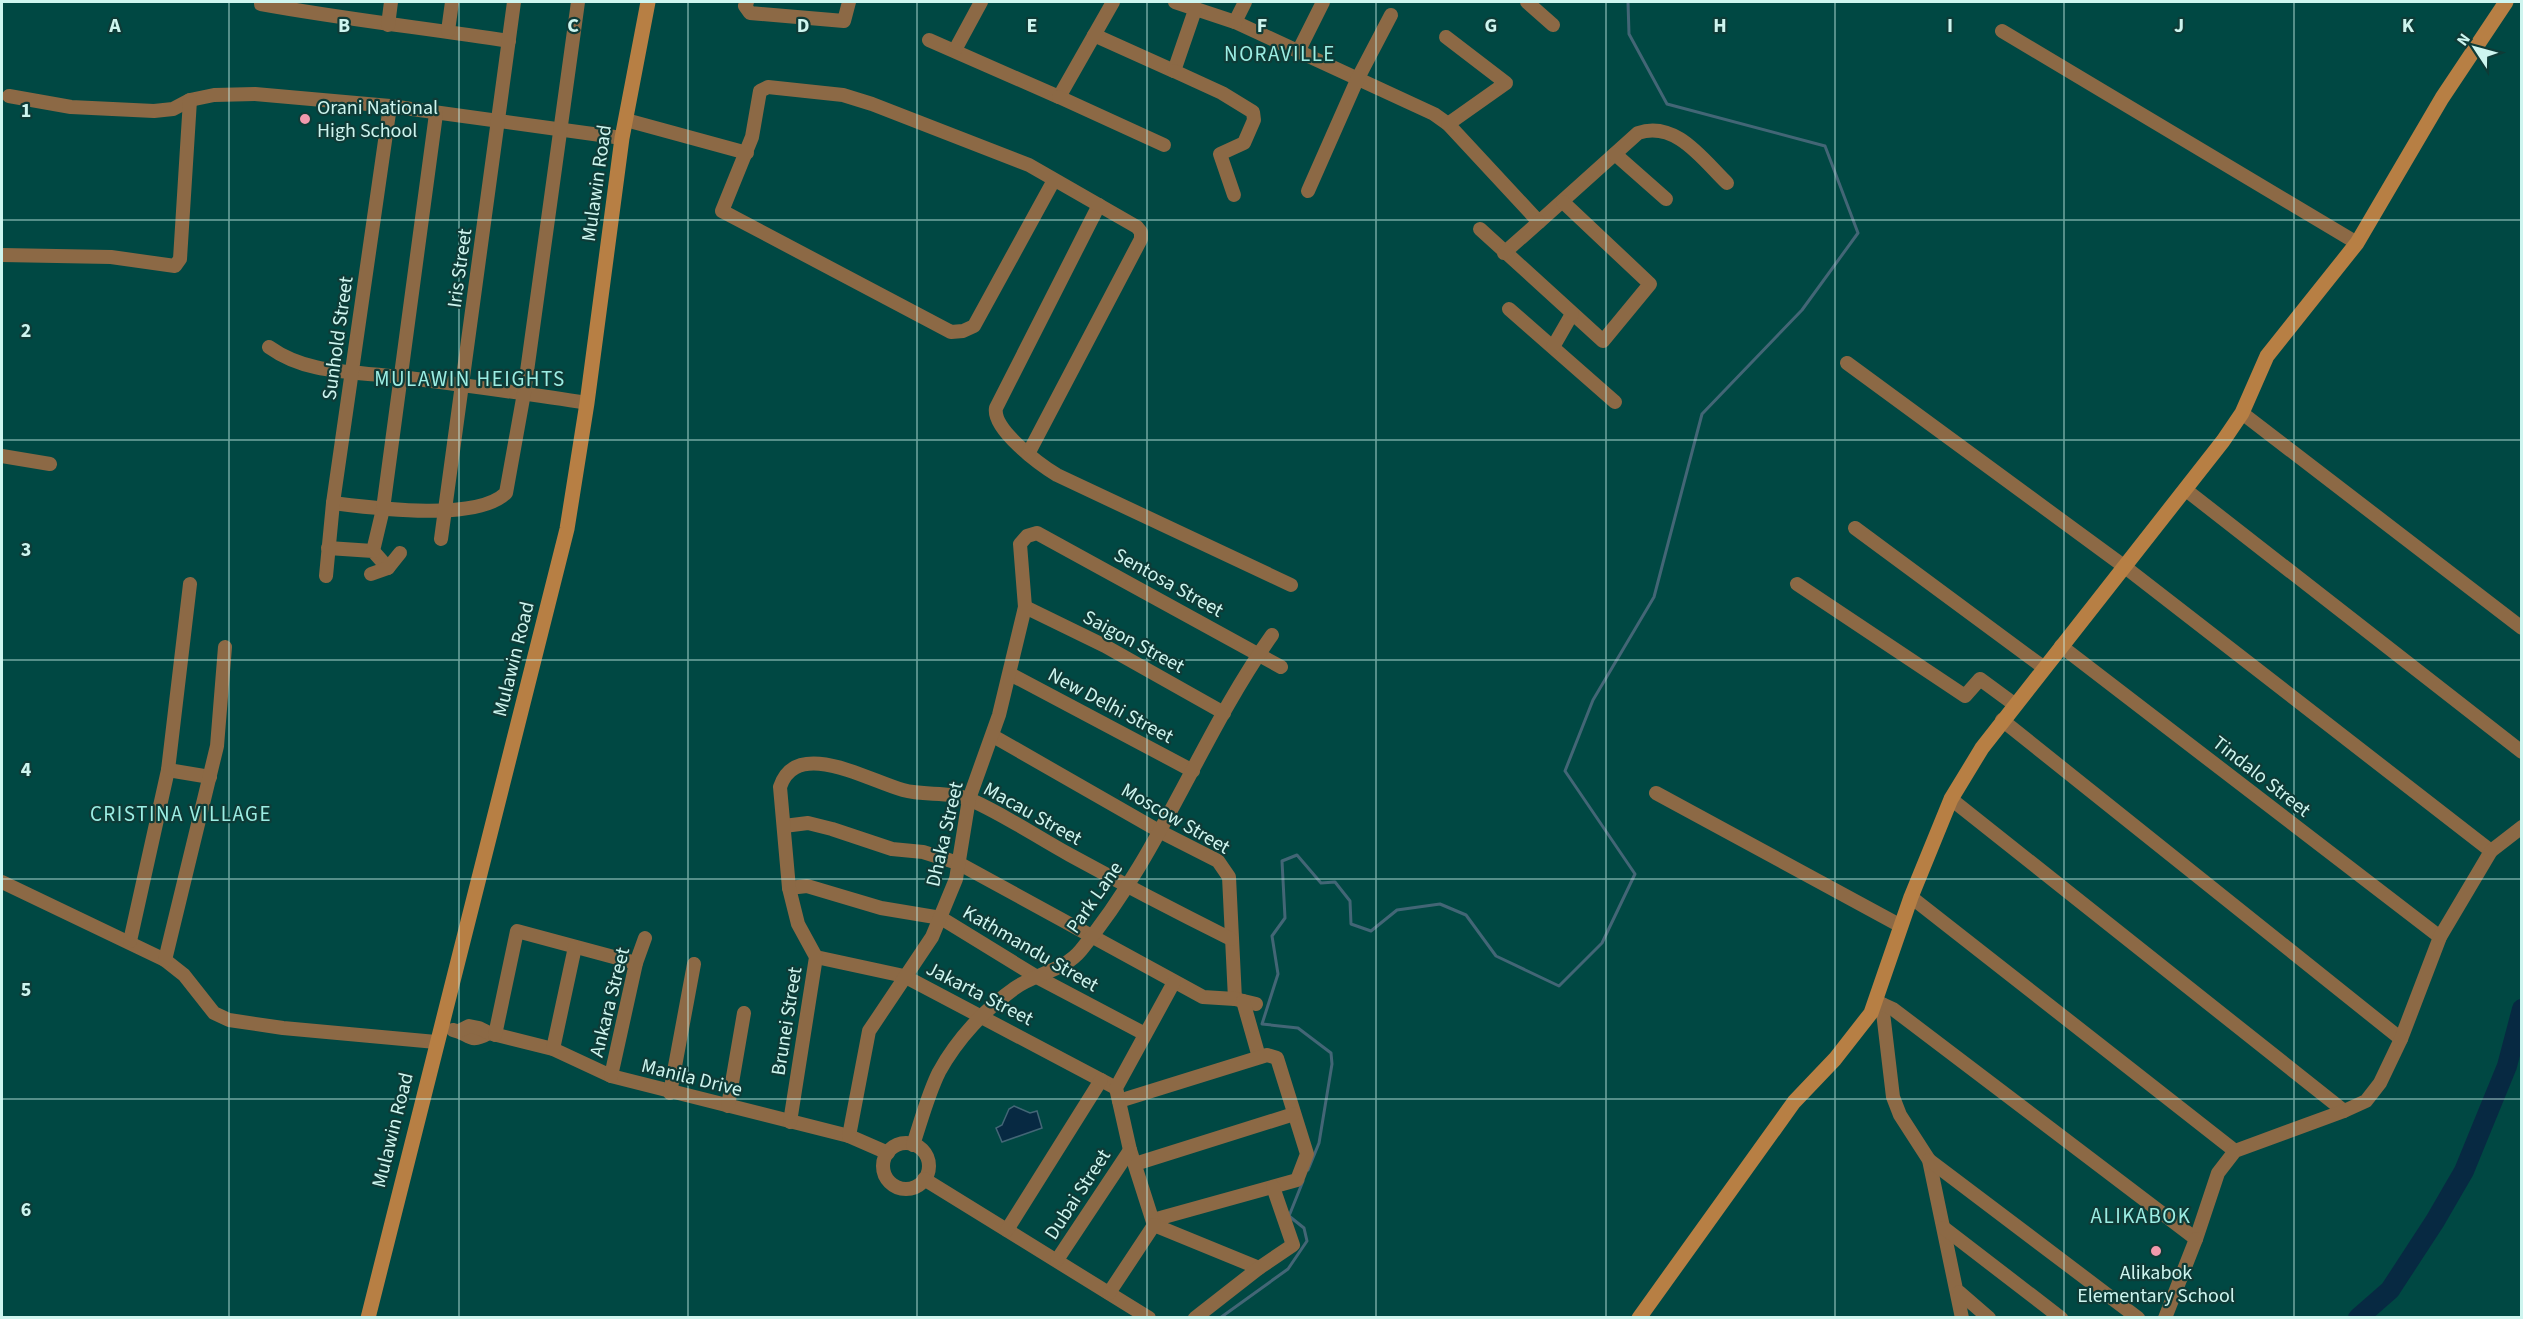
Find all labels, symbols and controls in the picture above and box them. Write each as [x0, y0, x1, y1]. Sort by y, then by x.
text: A [108, 12, 121, 40]
text: B [338, 12, 350, 40]
text: C [567, 12, 579, 40]
text: D [797, 12, 809, 40]
text: E [1027, 12, 1037, 40]
text: F [1257, 12, 1267, 40]
text: G [1485, 12, 1497, 40]
text: H [1713, 12, 1727, 40]
text: I [1947, 12, 1953, 40]
text: J [2174, 12, 2184, 40]
text: K [2402, 12, 2415, 40]
north arrow [2445, 18, 2505, 78]
text: N [2452, 29, 2476, 51]
district label: NORAVILLE [1224, 39, 1336, 69]
place label: Orani National High School [317, 94, 438, 145]
text: 1 [21, 97, 31, 125]
marker: Orani National High School [298, 112, 312, 126]
street label: Mulawin Road [575, 123, 619, 243]
street label: Iris Street [441, 227, 479, 310]
street label: Sunhold Street [315, 274, 361, 402]
text: 2 [21, 317, 31, 345]
district label: MULAWIN HEIGHTS [374, 364, 566, 394]
text: 3 [21, 536, 31, 564]
street label: Sentosa Street [1109, 541, 1229, 625]
street label: Mulawin Road [486, 599, 542, 720]
street label: Saigon Street [1078, 603, 1189, 680]
street label: New Delhi Street [1043, 661, 1178, 751]
street label: Tindalo Street [2206, 729, 2317, 824]
text: 4 [21, 756, 32, 784]
street label: Macau Street [978, 775, 1087, 853]
street label: Moscow Street [1116, 776, 1235, 862]
street label: Dhaka Street [919, 779, 971, 890]
district label: CRISTINA VILLAGE [90, 799, 272, 829]
street label: Park Lane [1060, 856, 1130, 939]
street label: Kathmandu Street [957, 899, 1104, 999]
street label: Ankara Street [583, 944, 637, 1060]
street label: Jakarta Street [921, 955, 1038, 1033]
street label: Brunei Street [765, 965, 809, 1077]
text: 5 [21, 976, 31, 1004]
street label: Manila Drive [638, 1052, 745, 1104]
street label: Mulawin Road [365, 1070, 421, 1191]
street label: Dubai Street [1038, 1144, 1118, 1245]
text: 6 [21, 1196, 31, 1224]
district label: ALIKABOK [2091, 1201, 2191, 1231]
marker: Alikabok Elementary School [2149, 1244, 2163, 1258]
place label: Alikabok Elementary School [2077, 1259, 2235, 1310]

